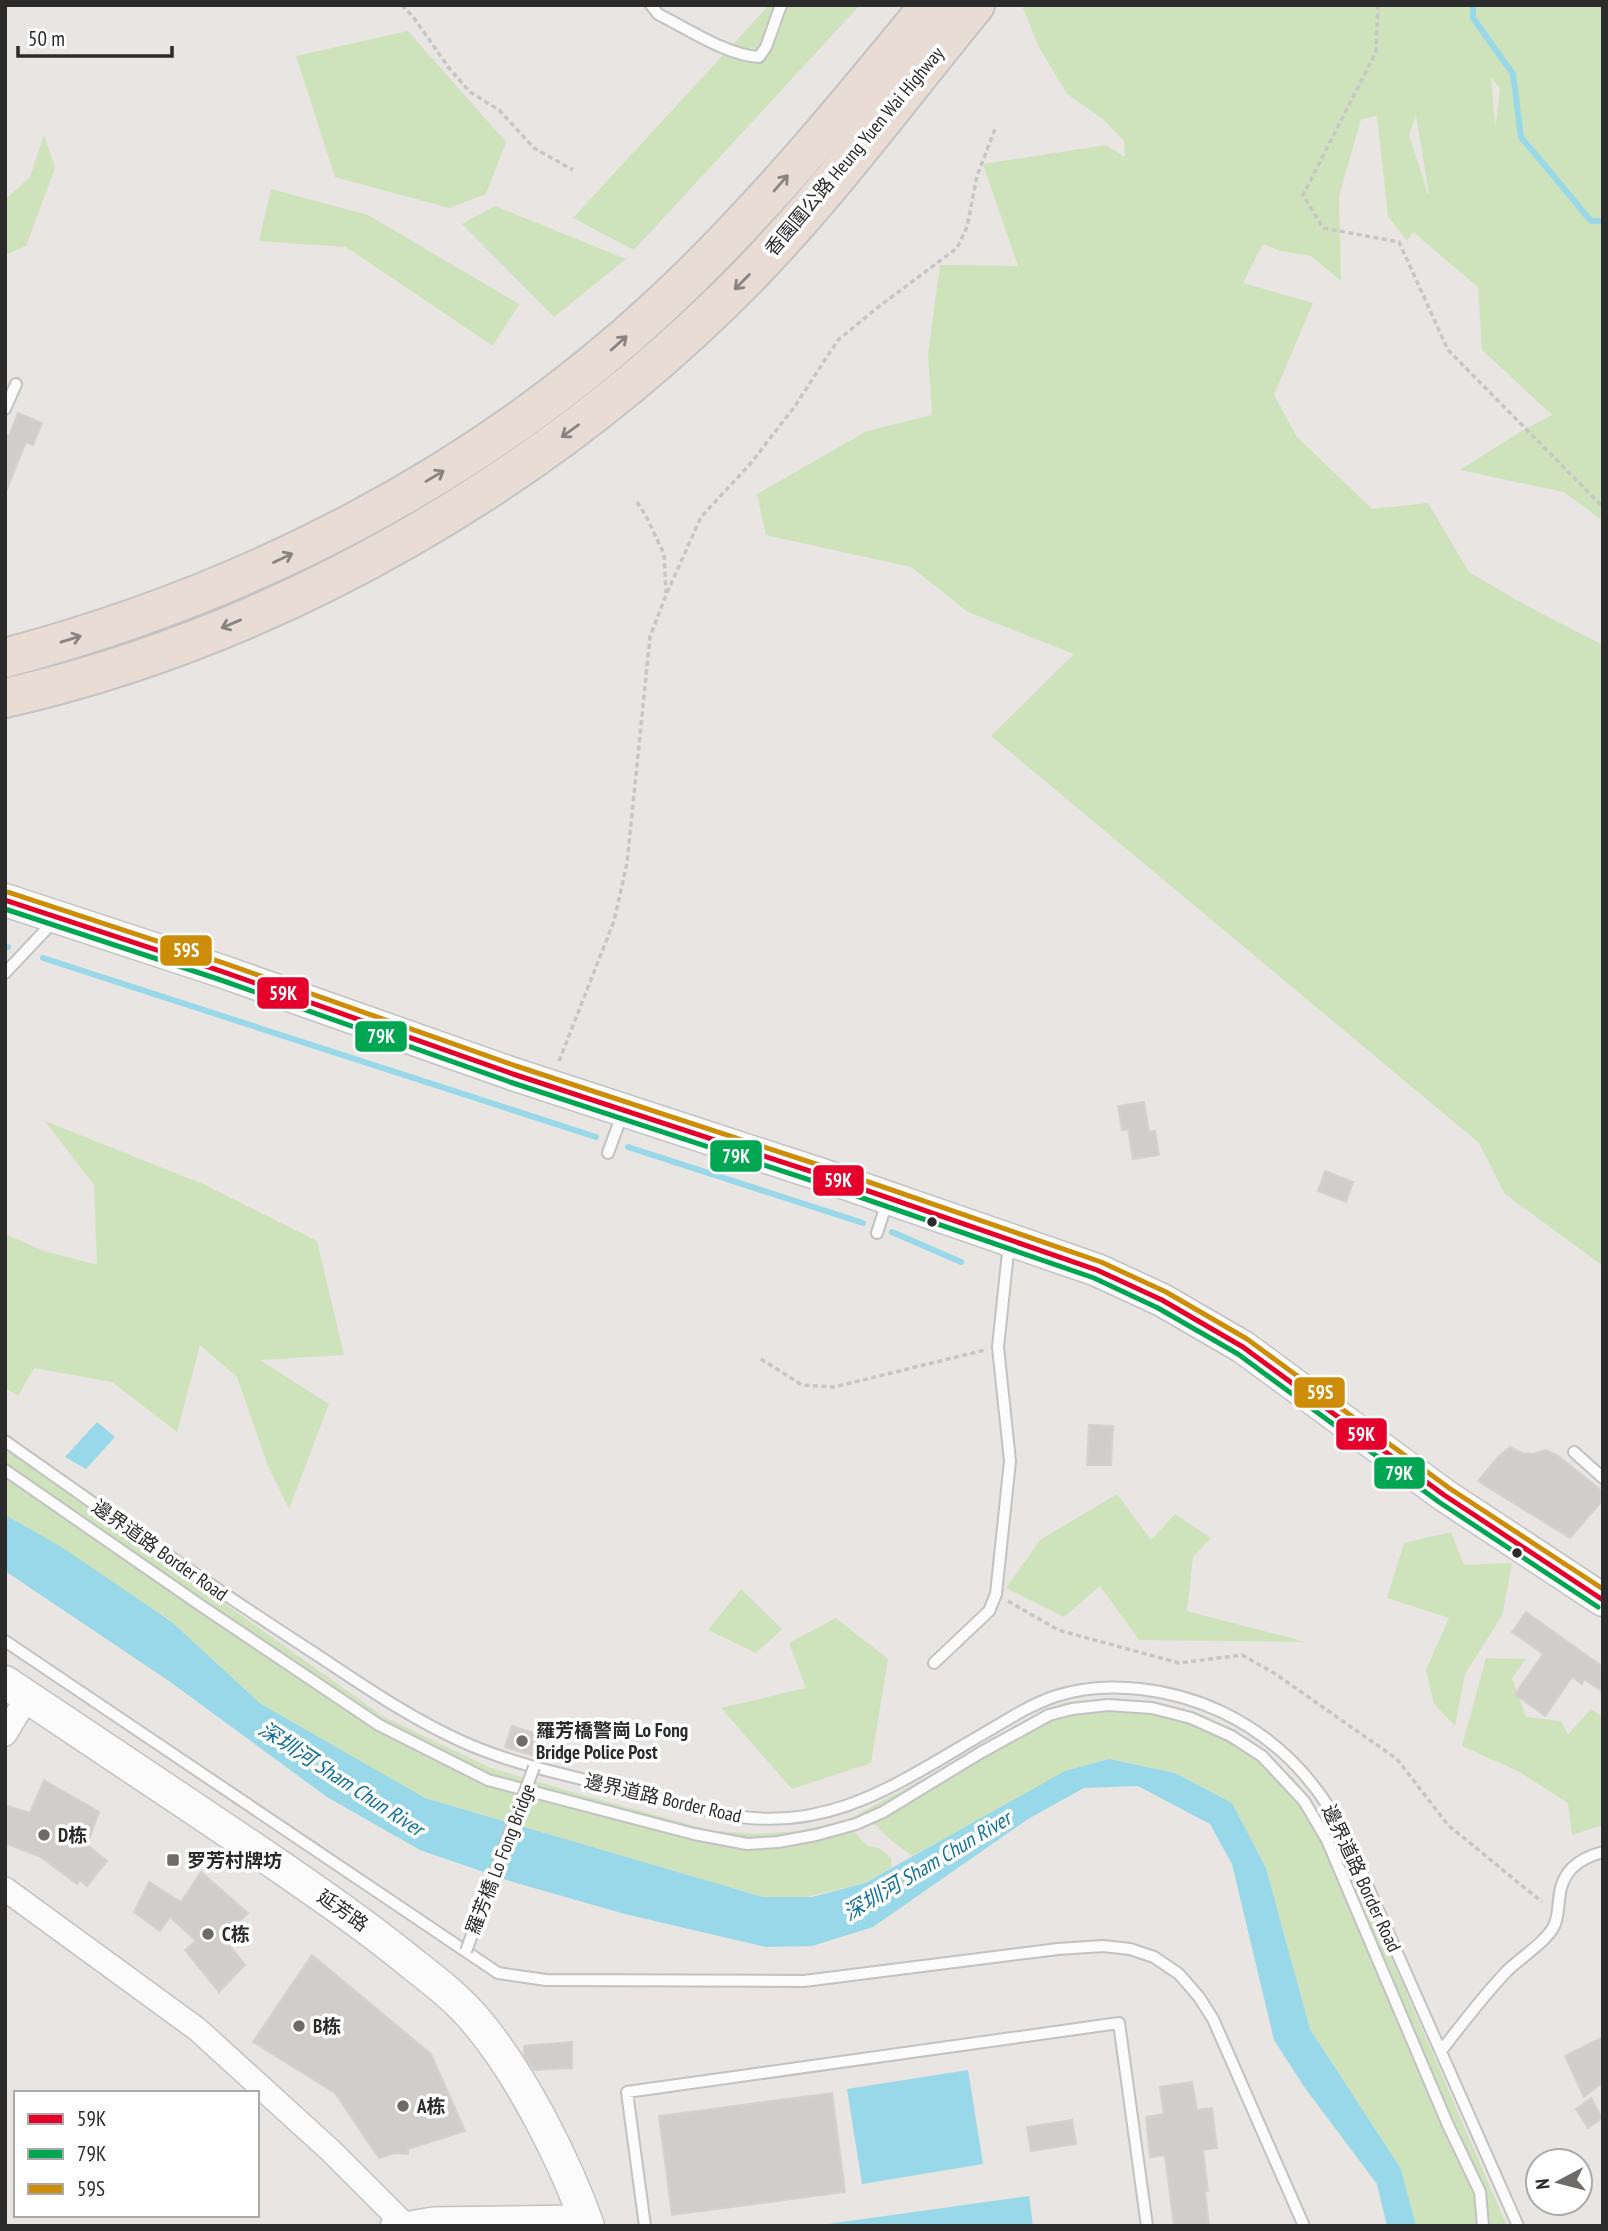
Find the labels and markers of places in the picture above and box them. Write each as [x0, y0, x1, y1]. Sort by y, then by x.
unlabelled marker [925, 1215, 939, 1229]
unlabelled marker [1510, 1546, 1524, 1560]
place label: 羅芳橋警崗 Lo Fong Bridge Police Post [536, 1718, 688, 1764]
marker: 羅芳橋警崗 Lo Fong Bridge Police Post [514, 1733, 530, 1749]
place label: D栋 [58, 1823, 87, 1847]
marker: D栋 [36, 1827, 52, 1843]
place label: 罗芳村牌坊 [187, 1848, 282, 1872]
marker: 罗芳村牌坊 [165, 1852, 181, 1868]
place label: C栋 [222, 1922, 250, 1946]
marker: C栋 [200, 1926, 216, 1942]
place label: B栋 [313, 2014, 341, 2038]
marker: B栋 [291, 2018, 307, 2034]
place label: A栋 [416, 2094, 446, 2118]
marker: A栋 [395, 2098, 411, 2114]

